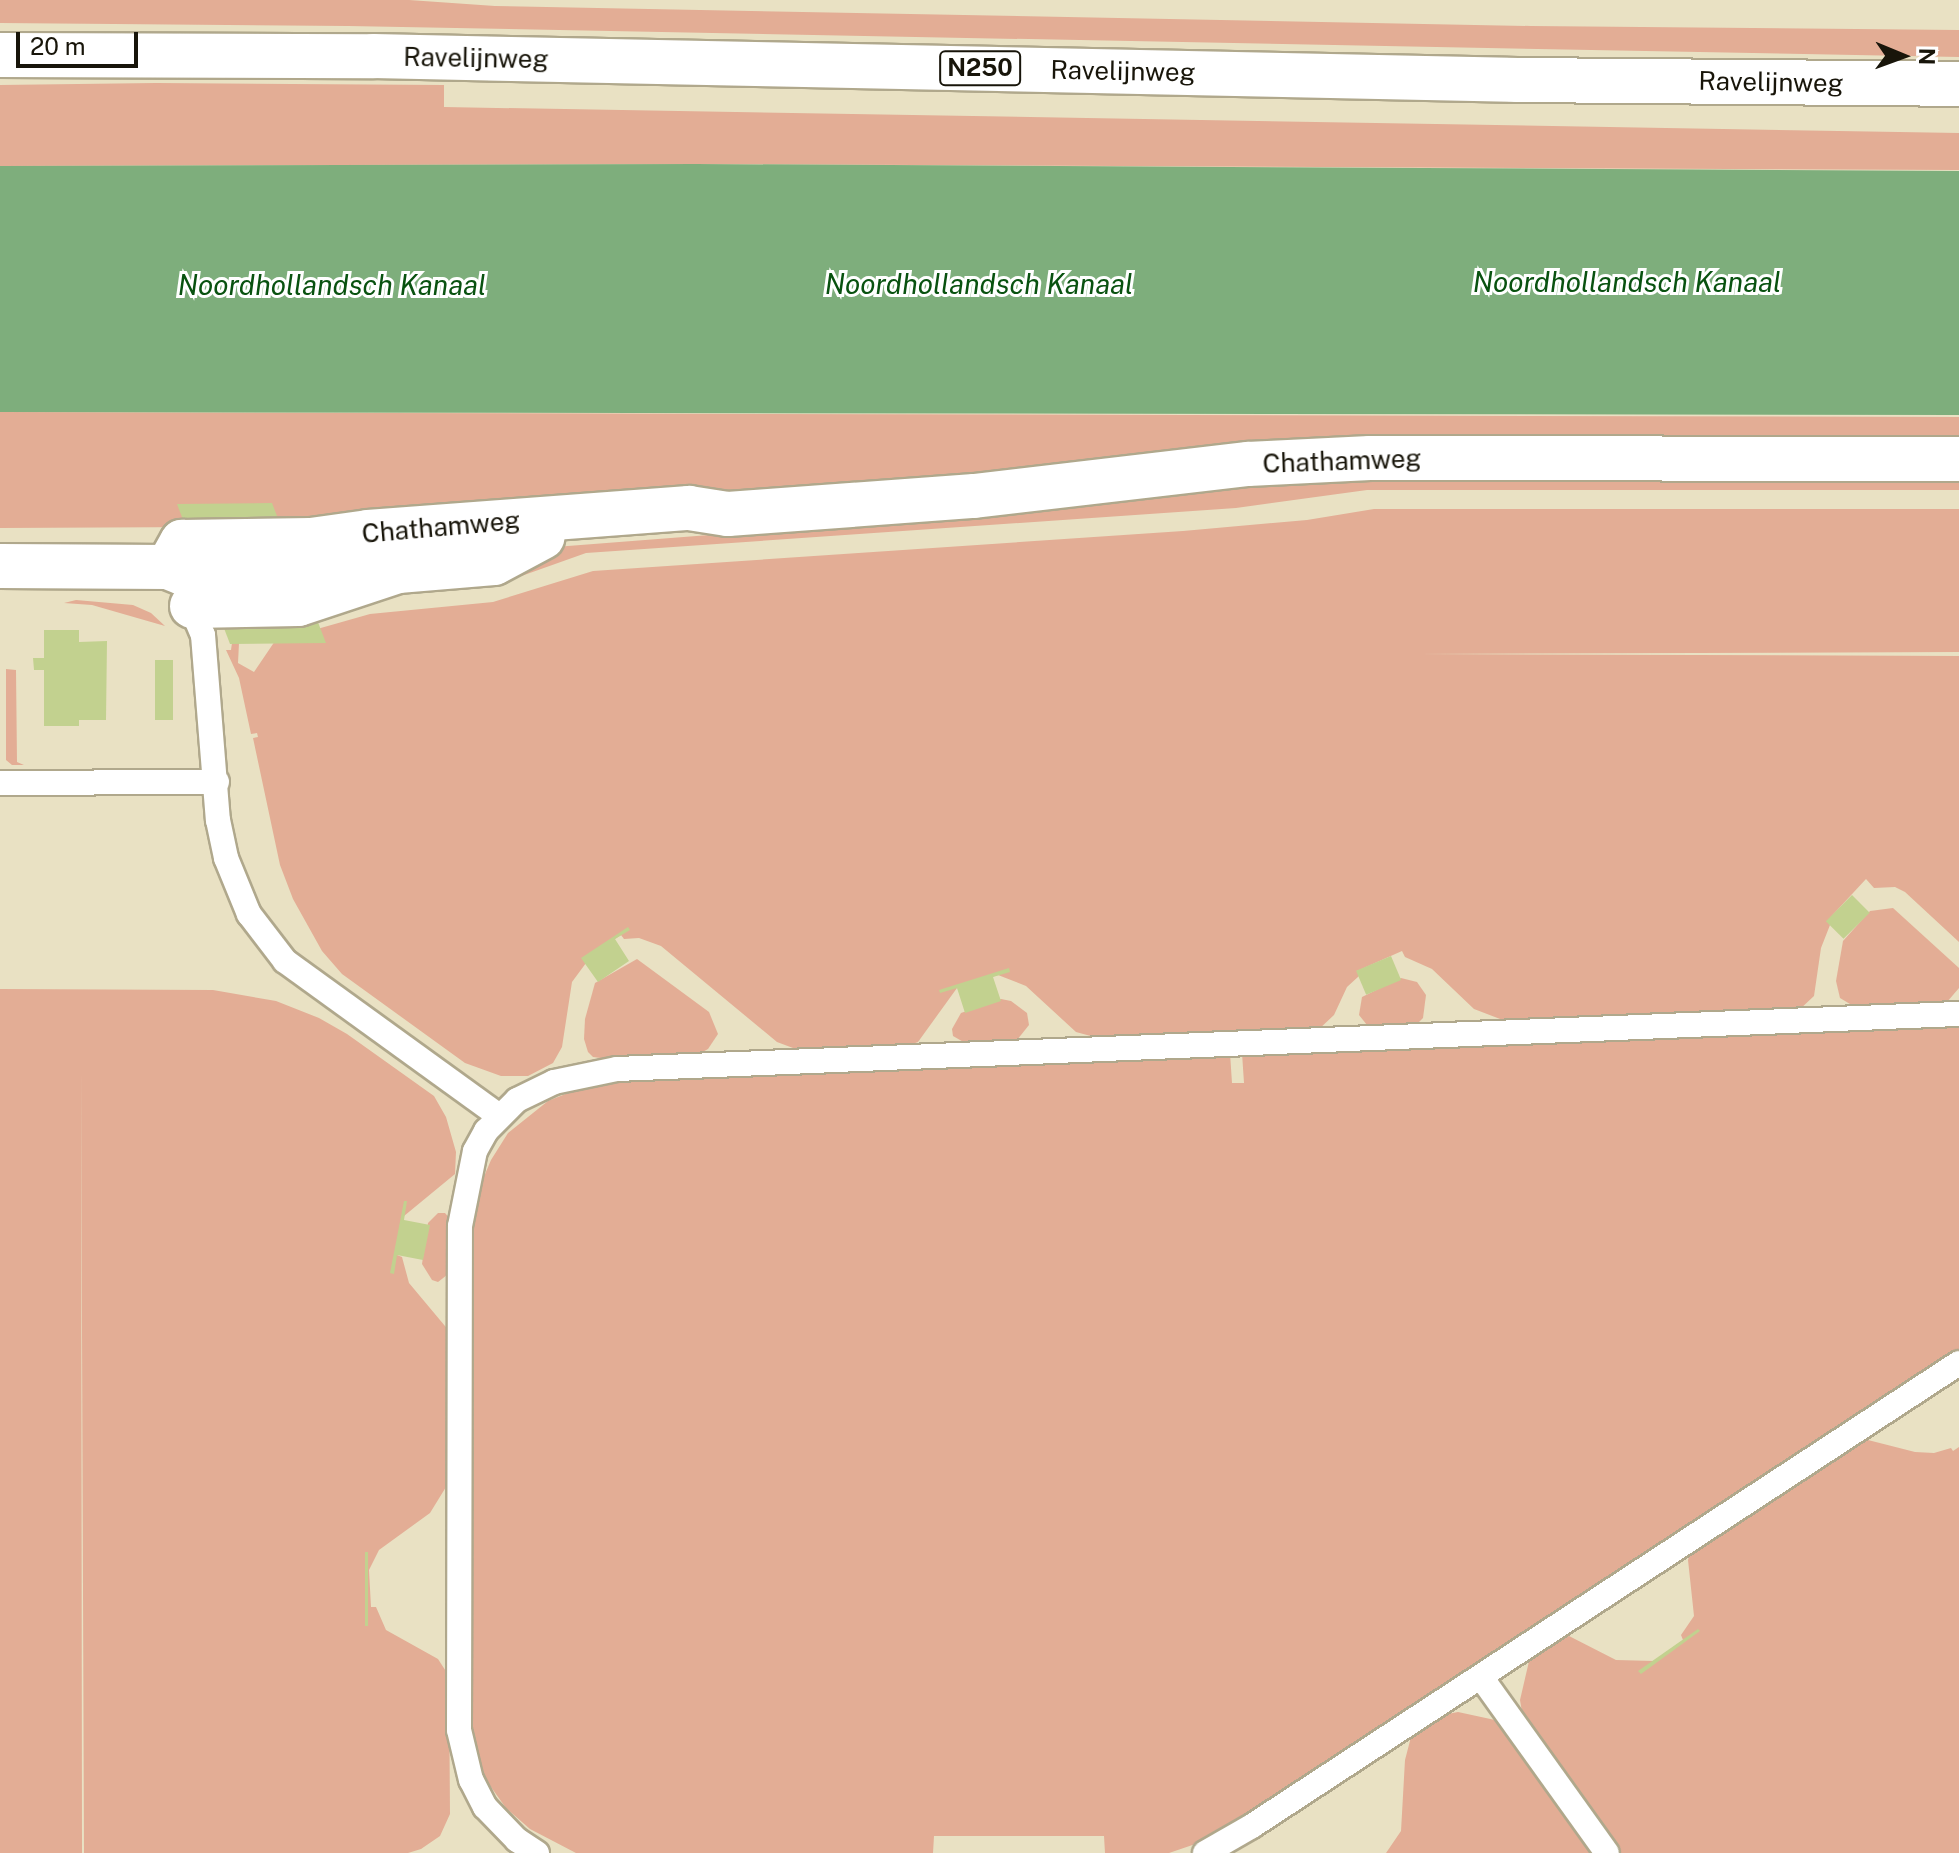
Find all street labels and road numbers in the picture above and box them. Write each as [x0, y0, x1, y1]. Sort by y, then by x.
street label: Ravelijnweg [403, 41, 549, 75]
road number: N250 [938, 48, 1022, 88]
street label: Ravelijnweg [1050, 54, 1196, 88]
street label: Ravelijnweg [1698, 65, 1844, 99]
street label: Chathamweg [1262, 443, 1422, 479]
street label: Chathamweg [360, 505, 522, 549]

